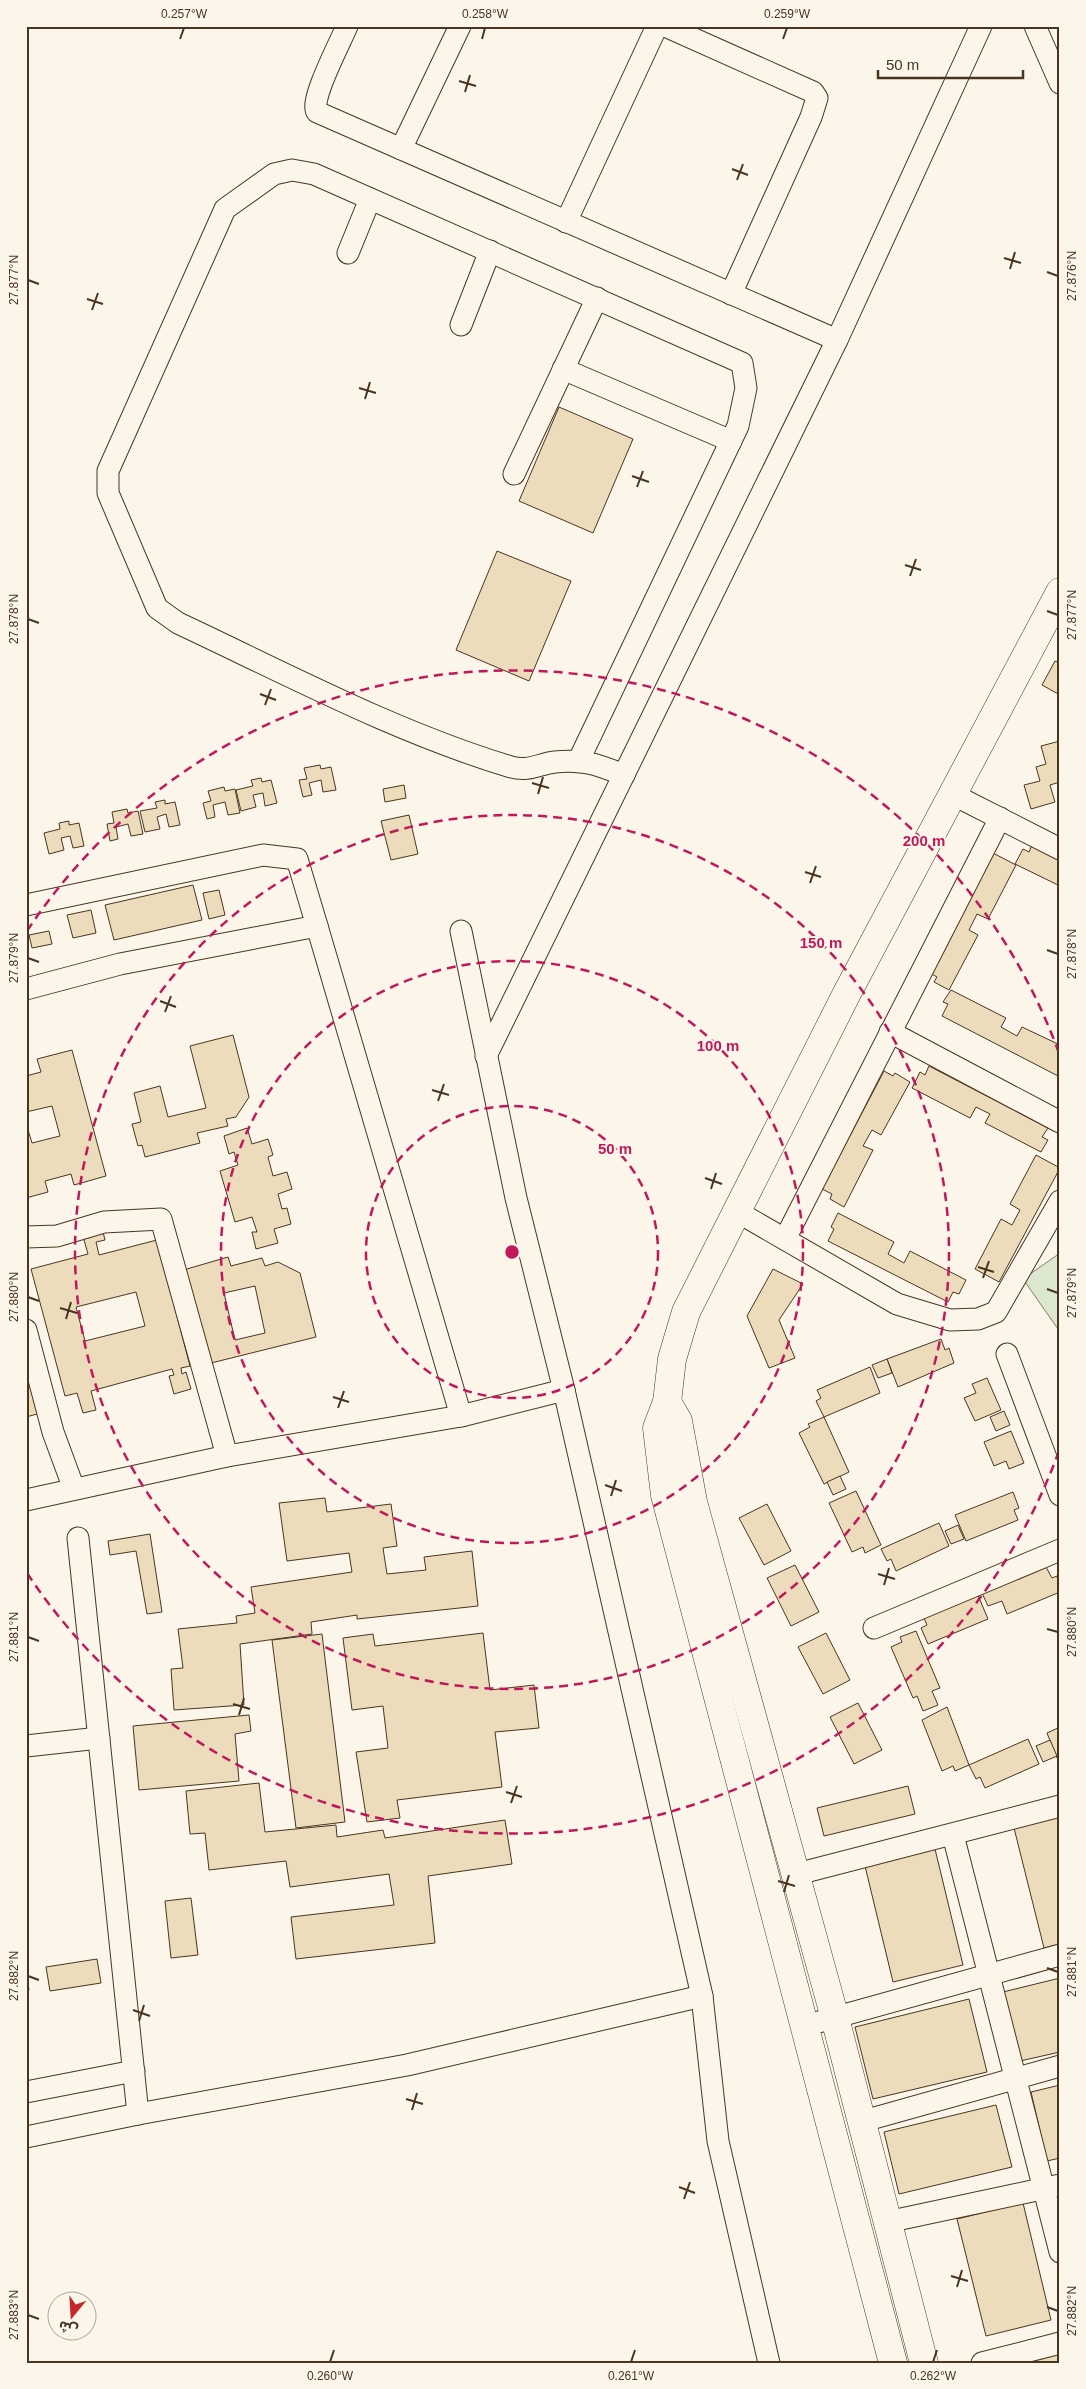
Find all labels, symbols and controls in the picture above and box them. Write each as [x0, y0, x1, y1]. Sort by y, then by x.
text: 0.257°W [161, 7, 208, 21]
text: 0.258°W [462, 7, 509, 21]
text: 0.259°W [764, 7, 811, 21]
scale bar [878, 48, 1024, 80]
text: 50 m [886, 56, 919, 73]
text: 27.876°N [1065, 251, 1079, 301]
text: 27.877°N [7, 255, 21, 305]
text: 27.877°N [1065, 590, 1079, 640]
text: 27.878°N [7, 594, 21, 644]
text: 200 m [903, 832, 945, 849]
text: 27.878°N [1065, 929, 1079, 979]
text: 27.879°N [7, 933, 21, 983]
text: 150 m [800, 934, 842, 951]
text: 100 m [697, 1037, 739, 1054]
text: 50 m [598, 1140, 632, 1157]
centre of rings [503, 1243, 521, 1261]
text: 27.879°N [1065, 1268, 1079, 1318]
text: 27.880°N [7, 1272, 21, 1322]
text: 27.880°N [1065, 1607, 1079, 1657]
text: 27.881°N [7, 1612, 21, 1662]
text: 27.881°N [1065, 1947, 1079, 1997]
text: 27.882°N [7, 1951, 21, 2001]
text: 27.882°N [1065, 2286, 1079, 2336]
text: 27.883°N [7, 2290, 21, 2340]
north arrow [48, 2292, 98, 2342]
text: ش [56, 2318, 80, 2339]
text: 0.260°W [307, 2369, 354, 2383]
text: 0.261°W [608, 2369, 655, 2383]
text: 0.262°W [910, 2369, 957, 2383]

